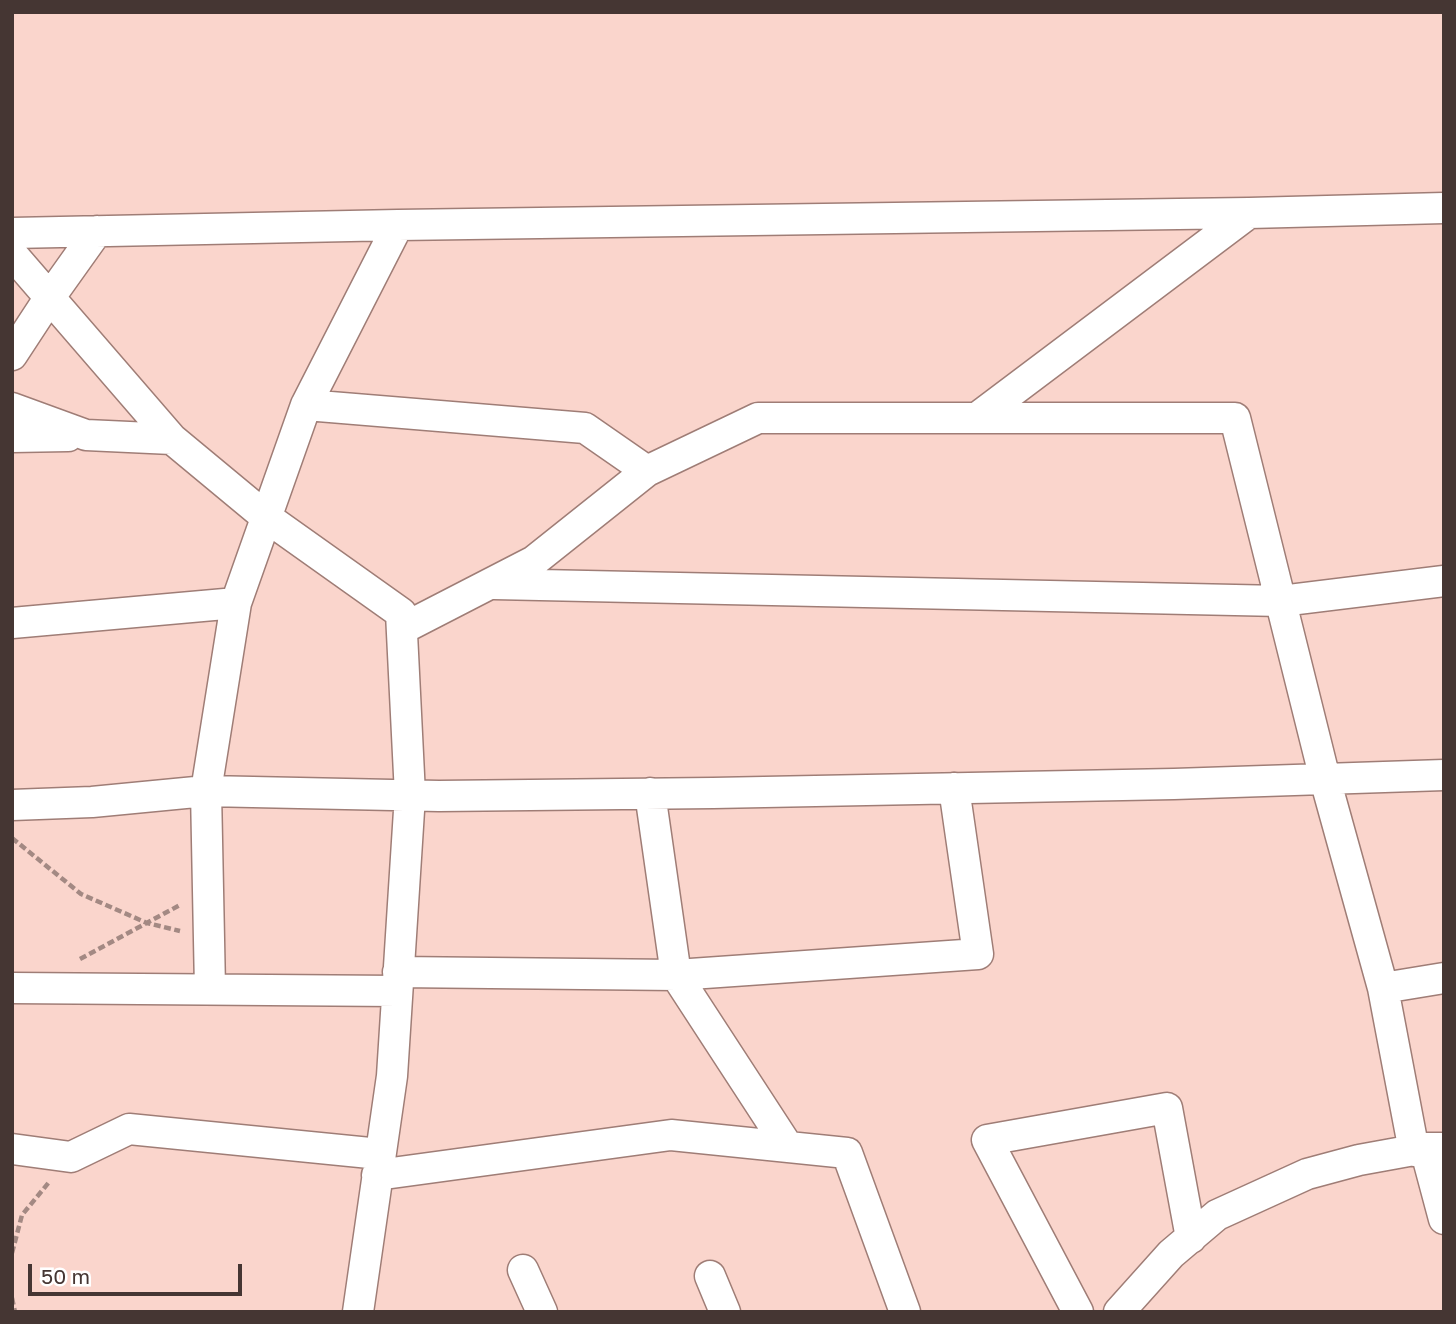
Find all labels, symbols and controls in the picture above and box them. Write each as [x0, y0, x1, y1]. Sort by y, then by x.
scale bar [32, 1250, 245, 1294]
text: 50 m [41, 1263, 90, 1289]

